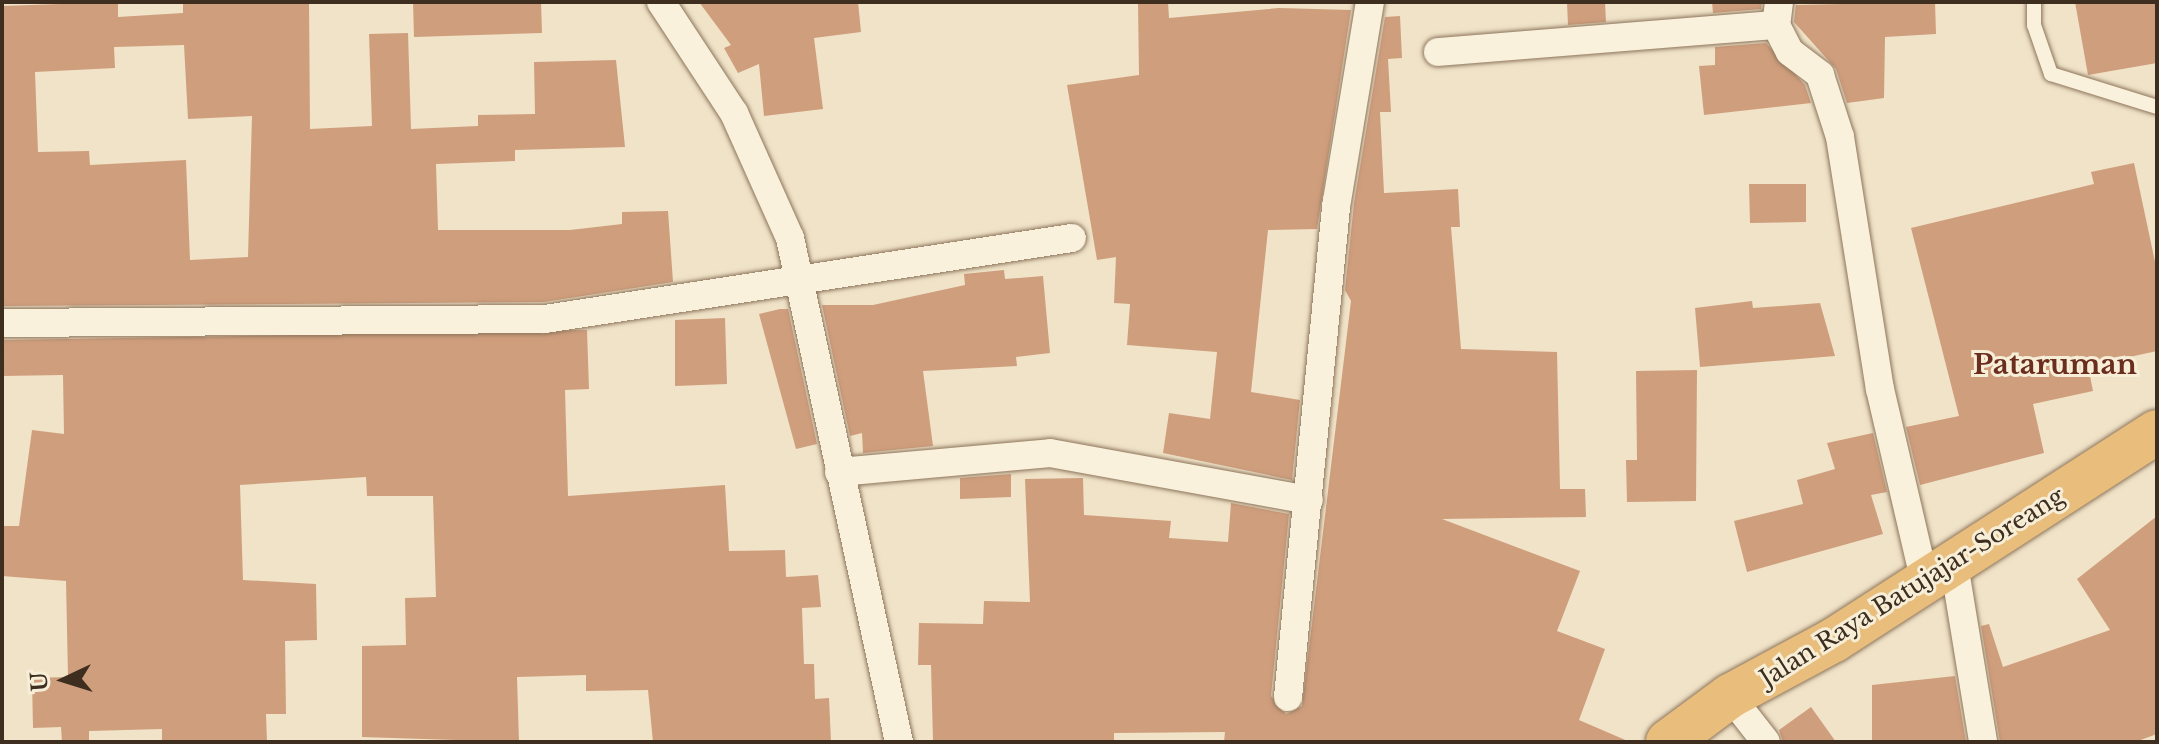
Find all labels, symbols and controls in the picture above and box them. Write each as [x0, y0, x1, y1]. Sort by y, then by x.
district label: Pataruman [1973, 348, 2137, 382]
street label: Jalan Raya Batujajar-Soreang [1754, 481, 2070, 693]
north arrow [24, 640, 104, 720]
text: U [25, 671, 54, 692]

